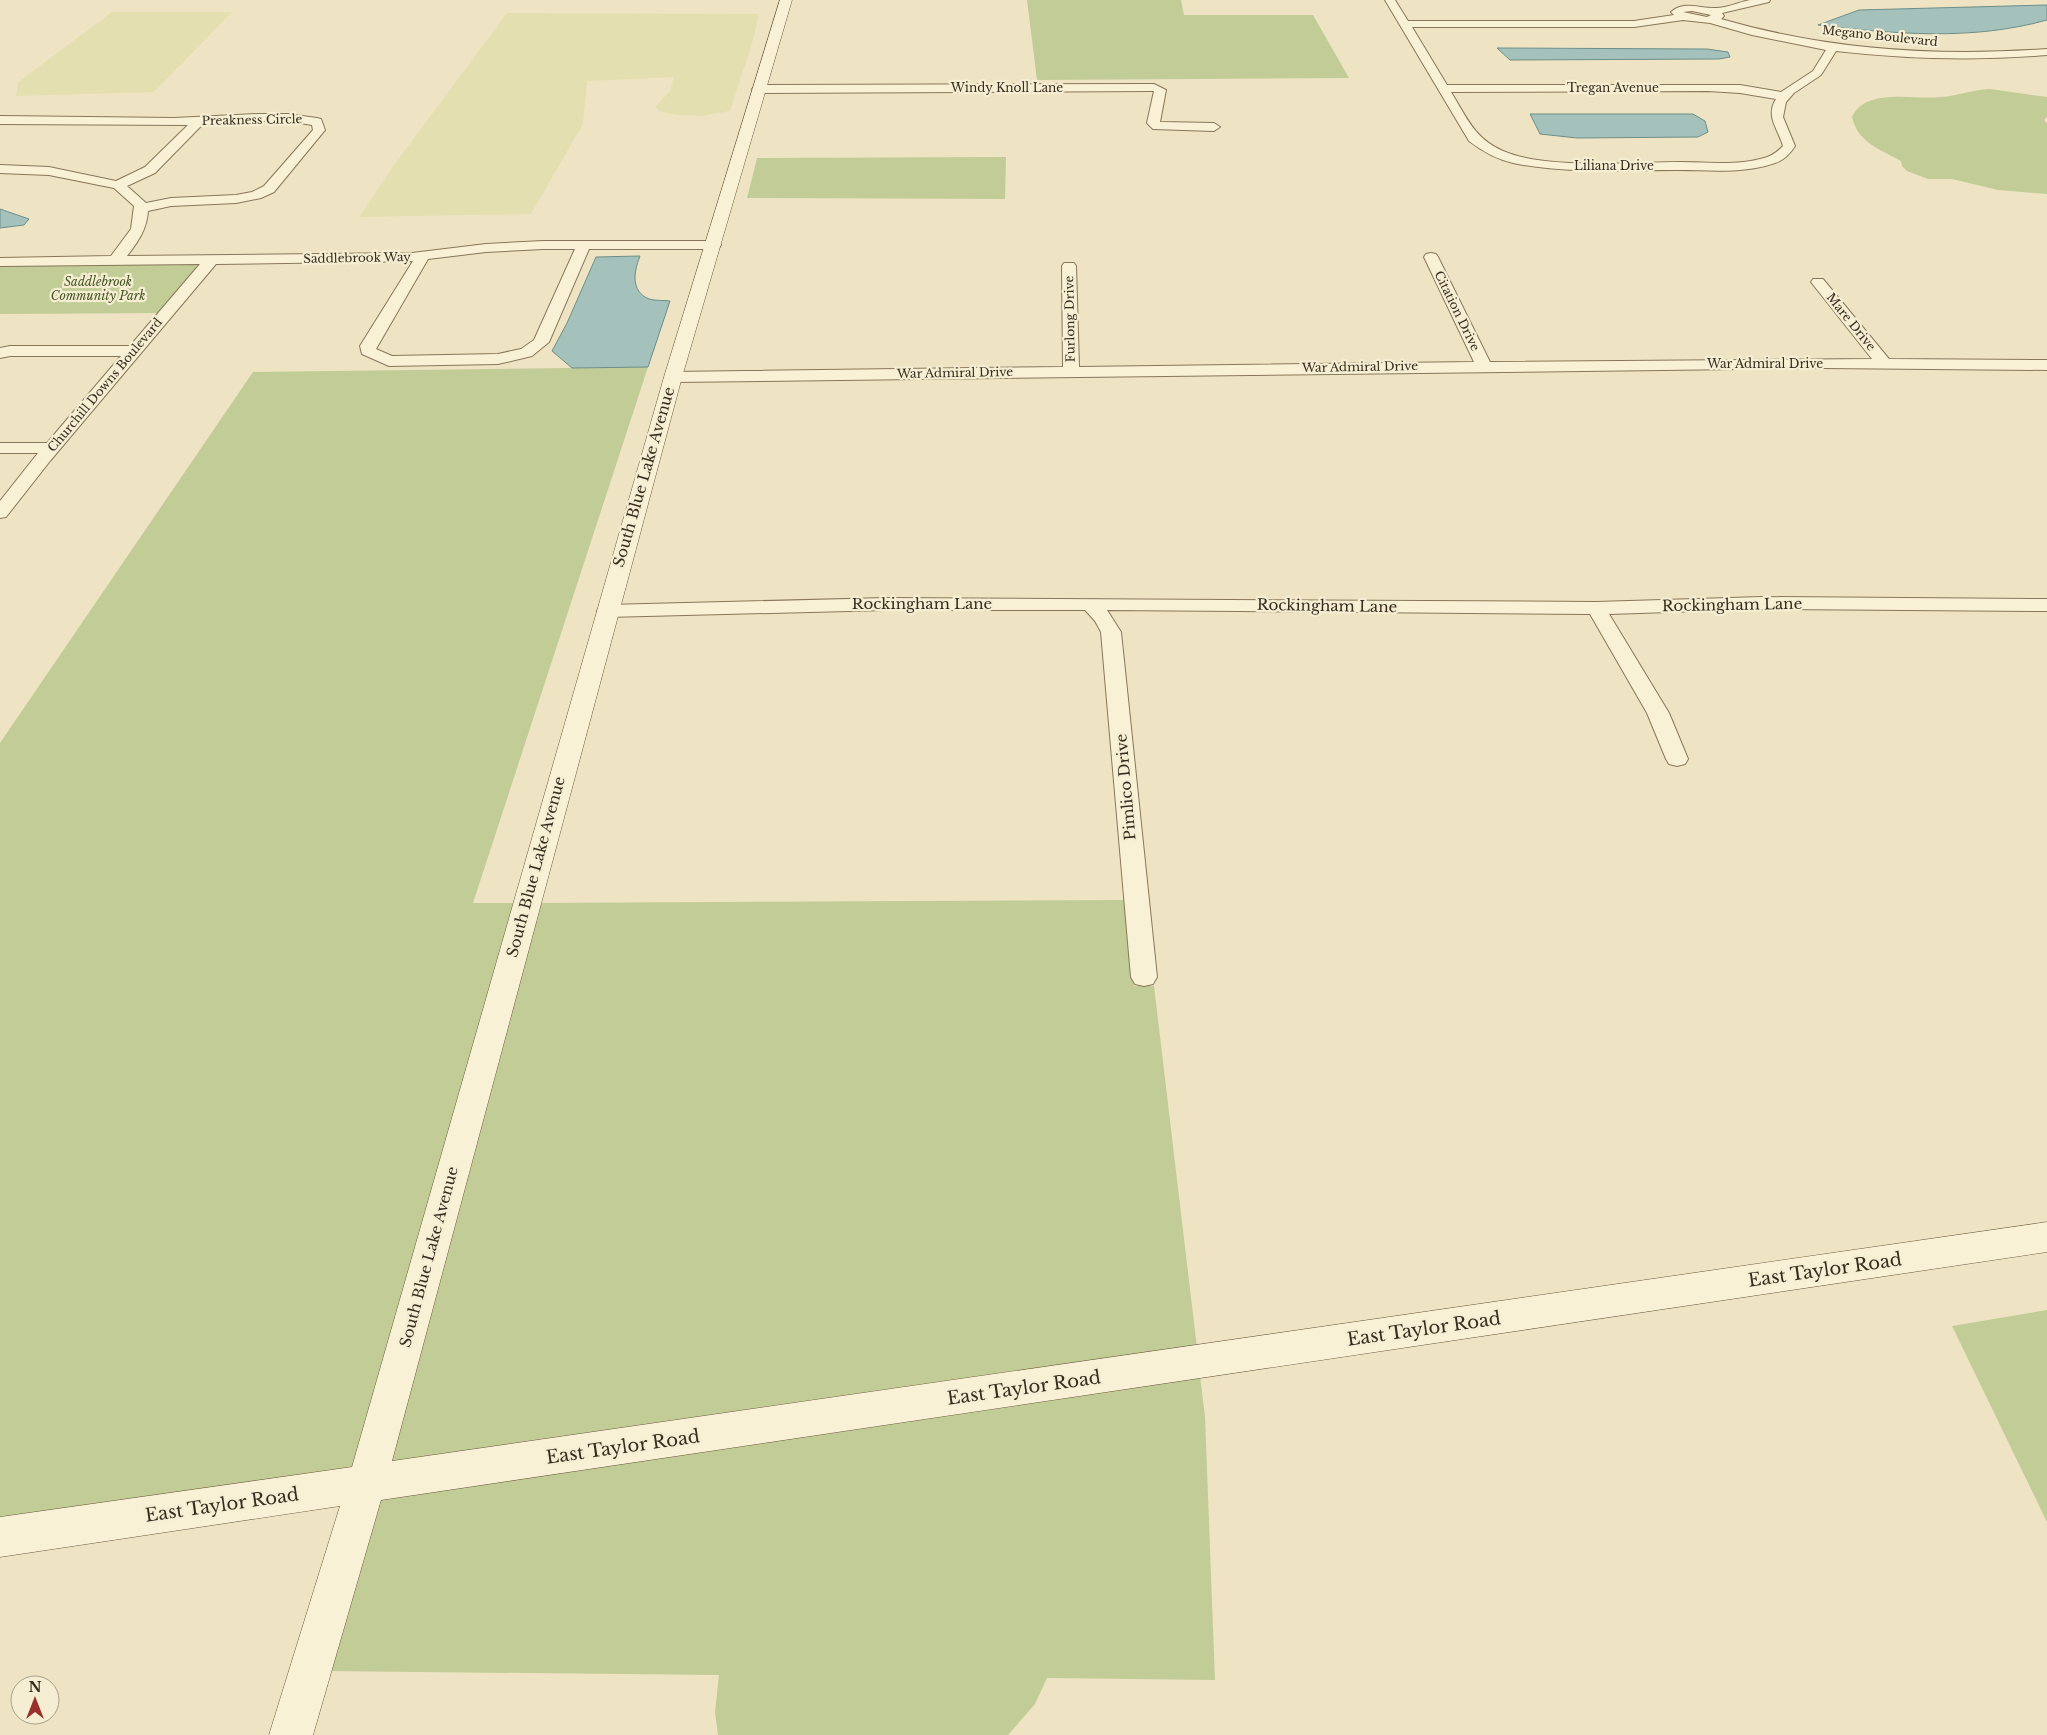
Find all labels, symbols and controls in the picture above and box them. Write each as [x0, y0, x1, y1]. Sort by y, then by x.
street label: Megano Boulevard [1821, 22, 1939, 49]
street label: Windy Knoll Lane [950, 80, 1063, 95]
street label: Tregan Avenue [1567, 80, 1659, 95]
street label: Preakness Circle [201, 111, 303, 128]
street label: Liliana Drive [1574, 158, 1654, 173]
street label: Saddlebrook Way [303, 249, 411, 266]
street label: Citation Drive [1432, 268, 1483, 353]
park label: Saddlebrook Community Park [51, 274, 145, 303]
street label: Furlong Drive [1061, 275, 1078, 362]
street label: Mare Drive [1824, 290, 1879, 354]
street label: Churchill Downs Boulevard [44, 315, 165, 455]
street label: War Admiral Drive [1706, 356, 1823, 371]
street label: War Admiral Drive [1301, 358, 1418, 375]
street label: War Admiral Drive [896, 364, 1013, 381]
street label: South Blue Lake Avenue [609, 385, 678, 569]
street label: Rockingham Lane [852, 594, 992, 613]
street label: Rockingham Lane [1662, 594, 1802, 615]
street label: Rockingham Lane [1257, 595, 1397, 616]
street label: Pimlico Drive [1111, 733, 1140, 841]
street label: South Blue Lake Avenue [502, 774, 569, 959]
street label: South Blue Lake Avenue [395, 1164, 462, 1349]
street label: East Taylor Road [1747, 1248, 1903, 1292]
street label: East Taylor Road [1346, 1307, 1502, 1351]
street label: East Taylor Road [946, 1366, 1102, 1410]
street label: East Taylor Road [545, 1425, 701, 1469]
street label: East Taylor Road [144, 1483, 300, 1527]
north arrow [10, 1675, 60, 1725]
text: N [28, 1678, 42, 1696]

